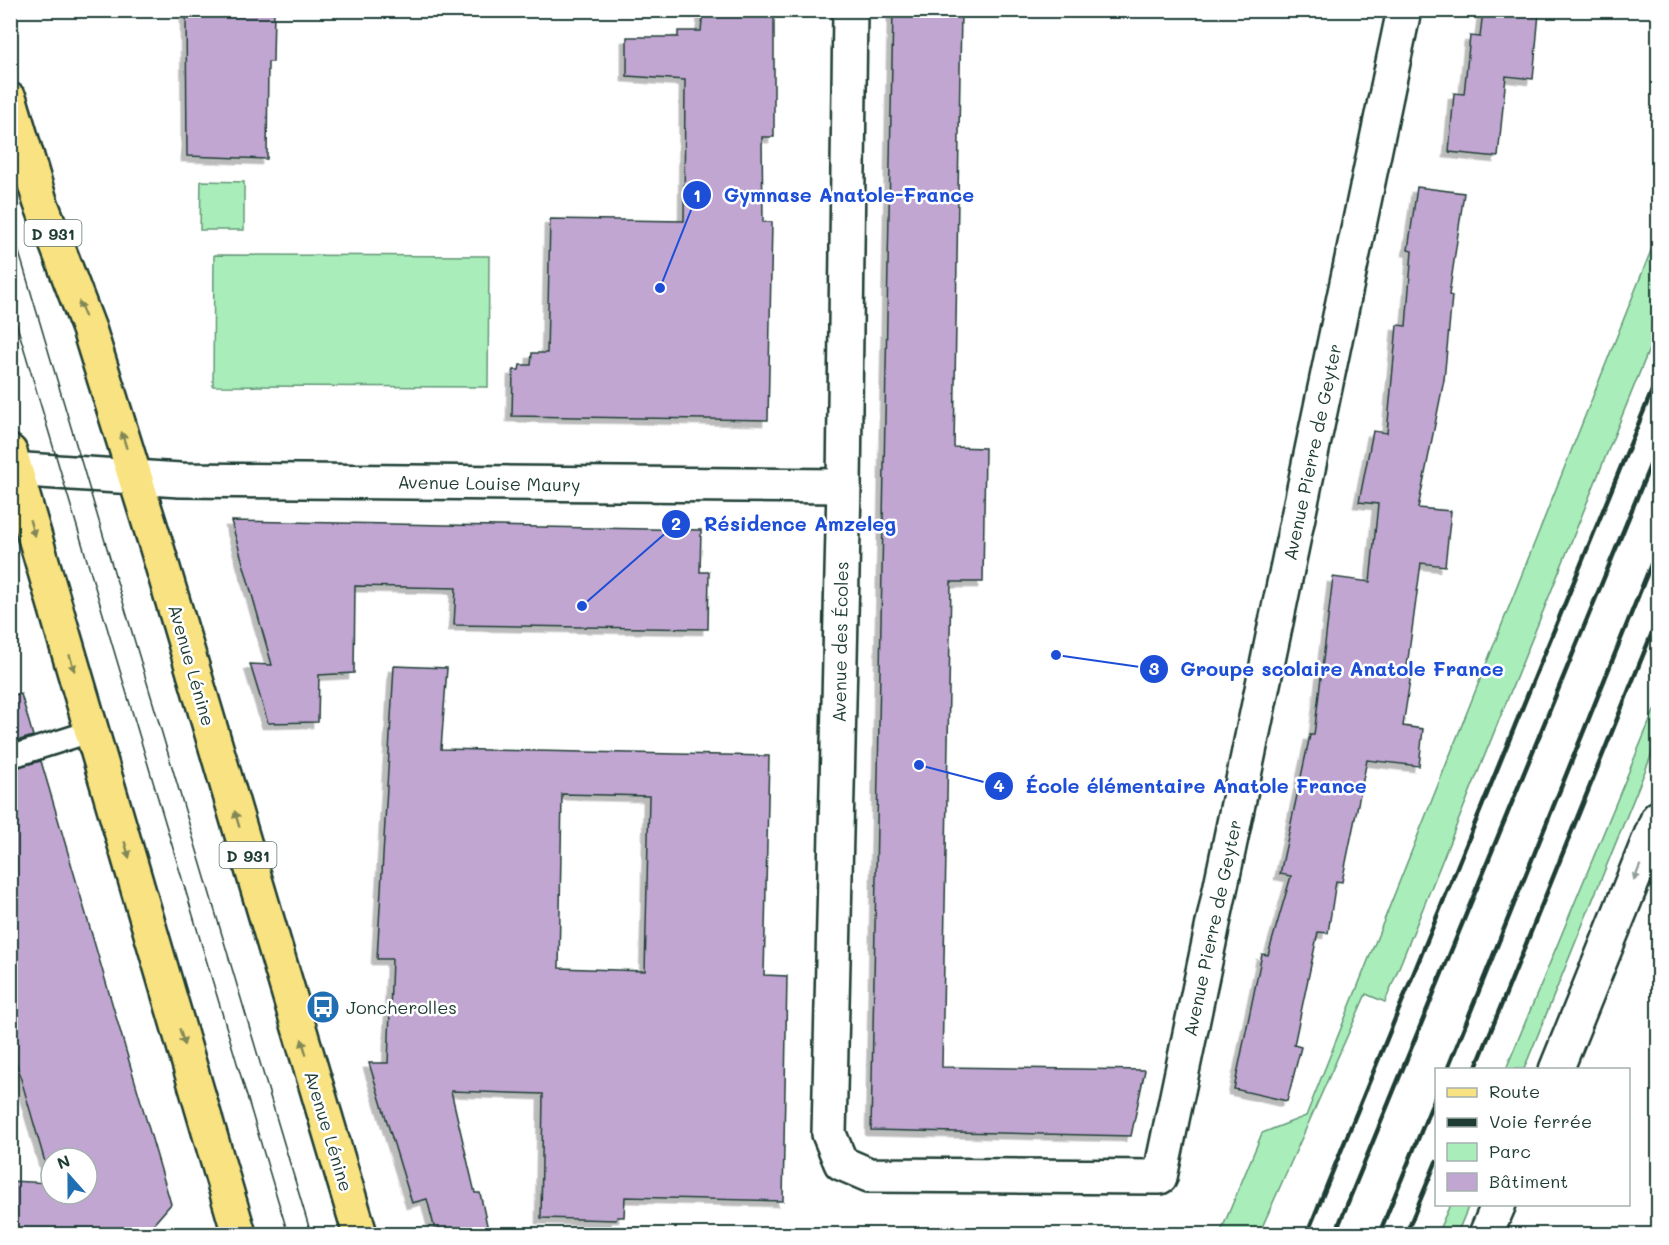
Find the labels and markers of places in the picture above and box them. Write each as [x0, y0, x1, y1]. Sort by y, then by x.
callout: Gymnase Anatole-France [682, 176, 986, 214]
callout: Résidence Amzeleg [661, 505, 908, 543]
callout: Groupe scolaire Anatole France [1139, 650, 1516, 688]
callout: École élémentaire Anatole France [984, 767, 1379, 805]
bus stop icon: Joncherolles [305, 989, 341, 1025]
place label: Joncherolles [346, 995, 457, 1019]

